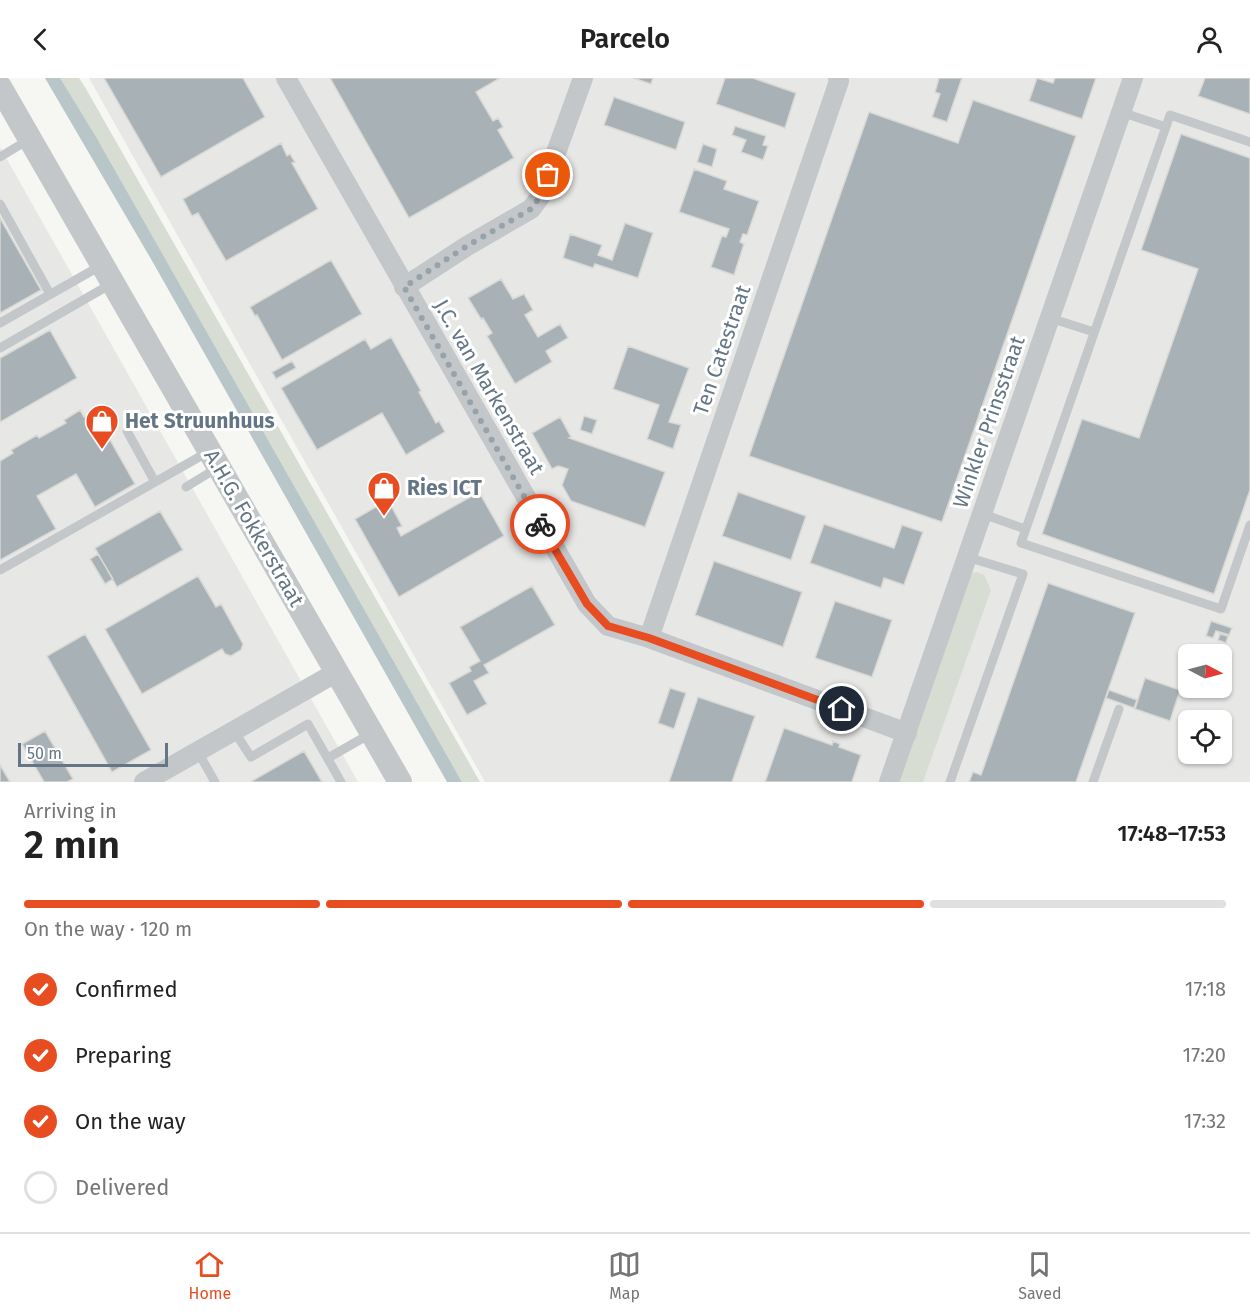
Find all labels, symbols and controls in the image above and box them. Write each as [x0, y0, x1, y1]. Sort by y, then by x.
icon: back [24, 23, 57, 56]
text: Parcelo [580, 23, 670, 55]
icon: person [1193, 23, 1226, 56]
pin [522, 149, 573, 200]
icon: bag [531, 158, 564, 191]
street label: Ten Catestraat [688, 281, 757, 418]
street label: J.C. van Markenstraat [428, 295, 550, 480]
street label: Winkler Prinsstraat [947, 332, 1031, 511]
shop icon: Het Struunhuus [84, 403, 120, 450]
place label: Het Struunhuus [125, 408, 275, 434]
street label: A.H.G. Fokkerstraat [198, 445, 310, 612]
shop icon: Ries ICT [366, 470, 402, 517]
place label: Ries ICT [407, 475, 483, 501]
courier [510, 494, 570, 554]
icon: bike [524, 508, 557, 541]
north arrow [1178, 644, 1232, 698]
map controls [1178, 644, 1232, 764]
pin [816, 683, 867, 734]
icon: home [825, 692, 858, 725]
button: locate [1178, 710, 1232, 764]
scale bar [18, 740, 168, 768]
text: 50 m [27, 744, 62, 763]
text: Arriving in [24, 799, 117, 823]
text: 17:48–17:53 [1117, 820, 1226, 847]
text: 2 min [24, 822, 120, 868]
text: On the way · 120 m [24, 917, 192, 941]
icon: check [24, 973, 57, 1006]
text: Confirmed [75, 976, 178, 1003]
text: 17:18 [1185, 977, 1226, 1001]
icon: check [24, 1039, 57, 1072]
text: Preparing [75, 1042, 171, 1069]
text: 17:20 [1183, 1043, 1226, 1067]
icon: check [24, 1105, 57, 1138]
text: On the way [75, 1108, 186, 1135]
text: 17:32 [1184, 1109, 1226, 1133]
text: Delivered [75, 1174, 170, 1201]
tab: Home [189, 1248, 231, 1303]
tab: Map [608, 1248, 641, 1303]
tab: Saved [1018, 1248, 1061, 1303]

